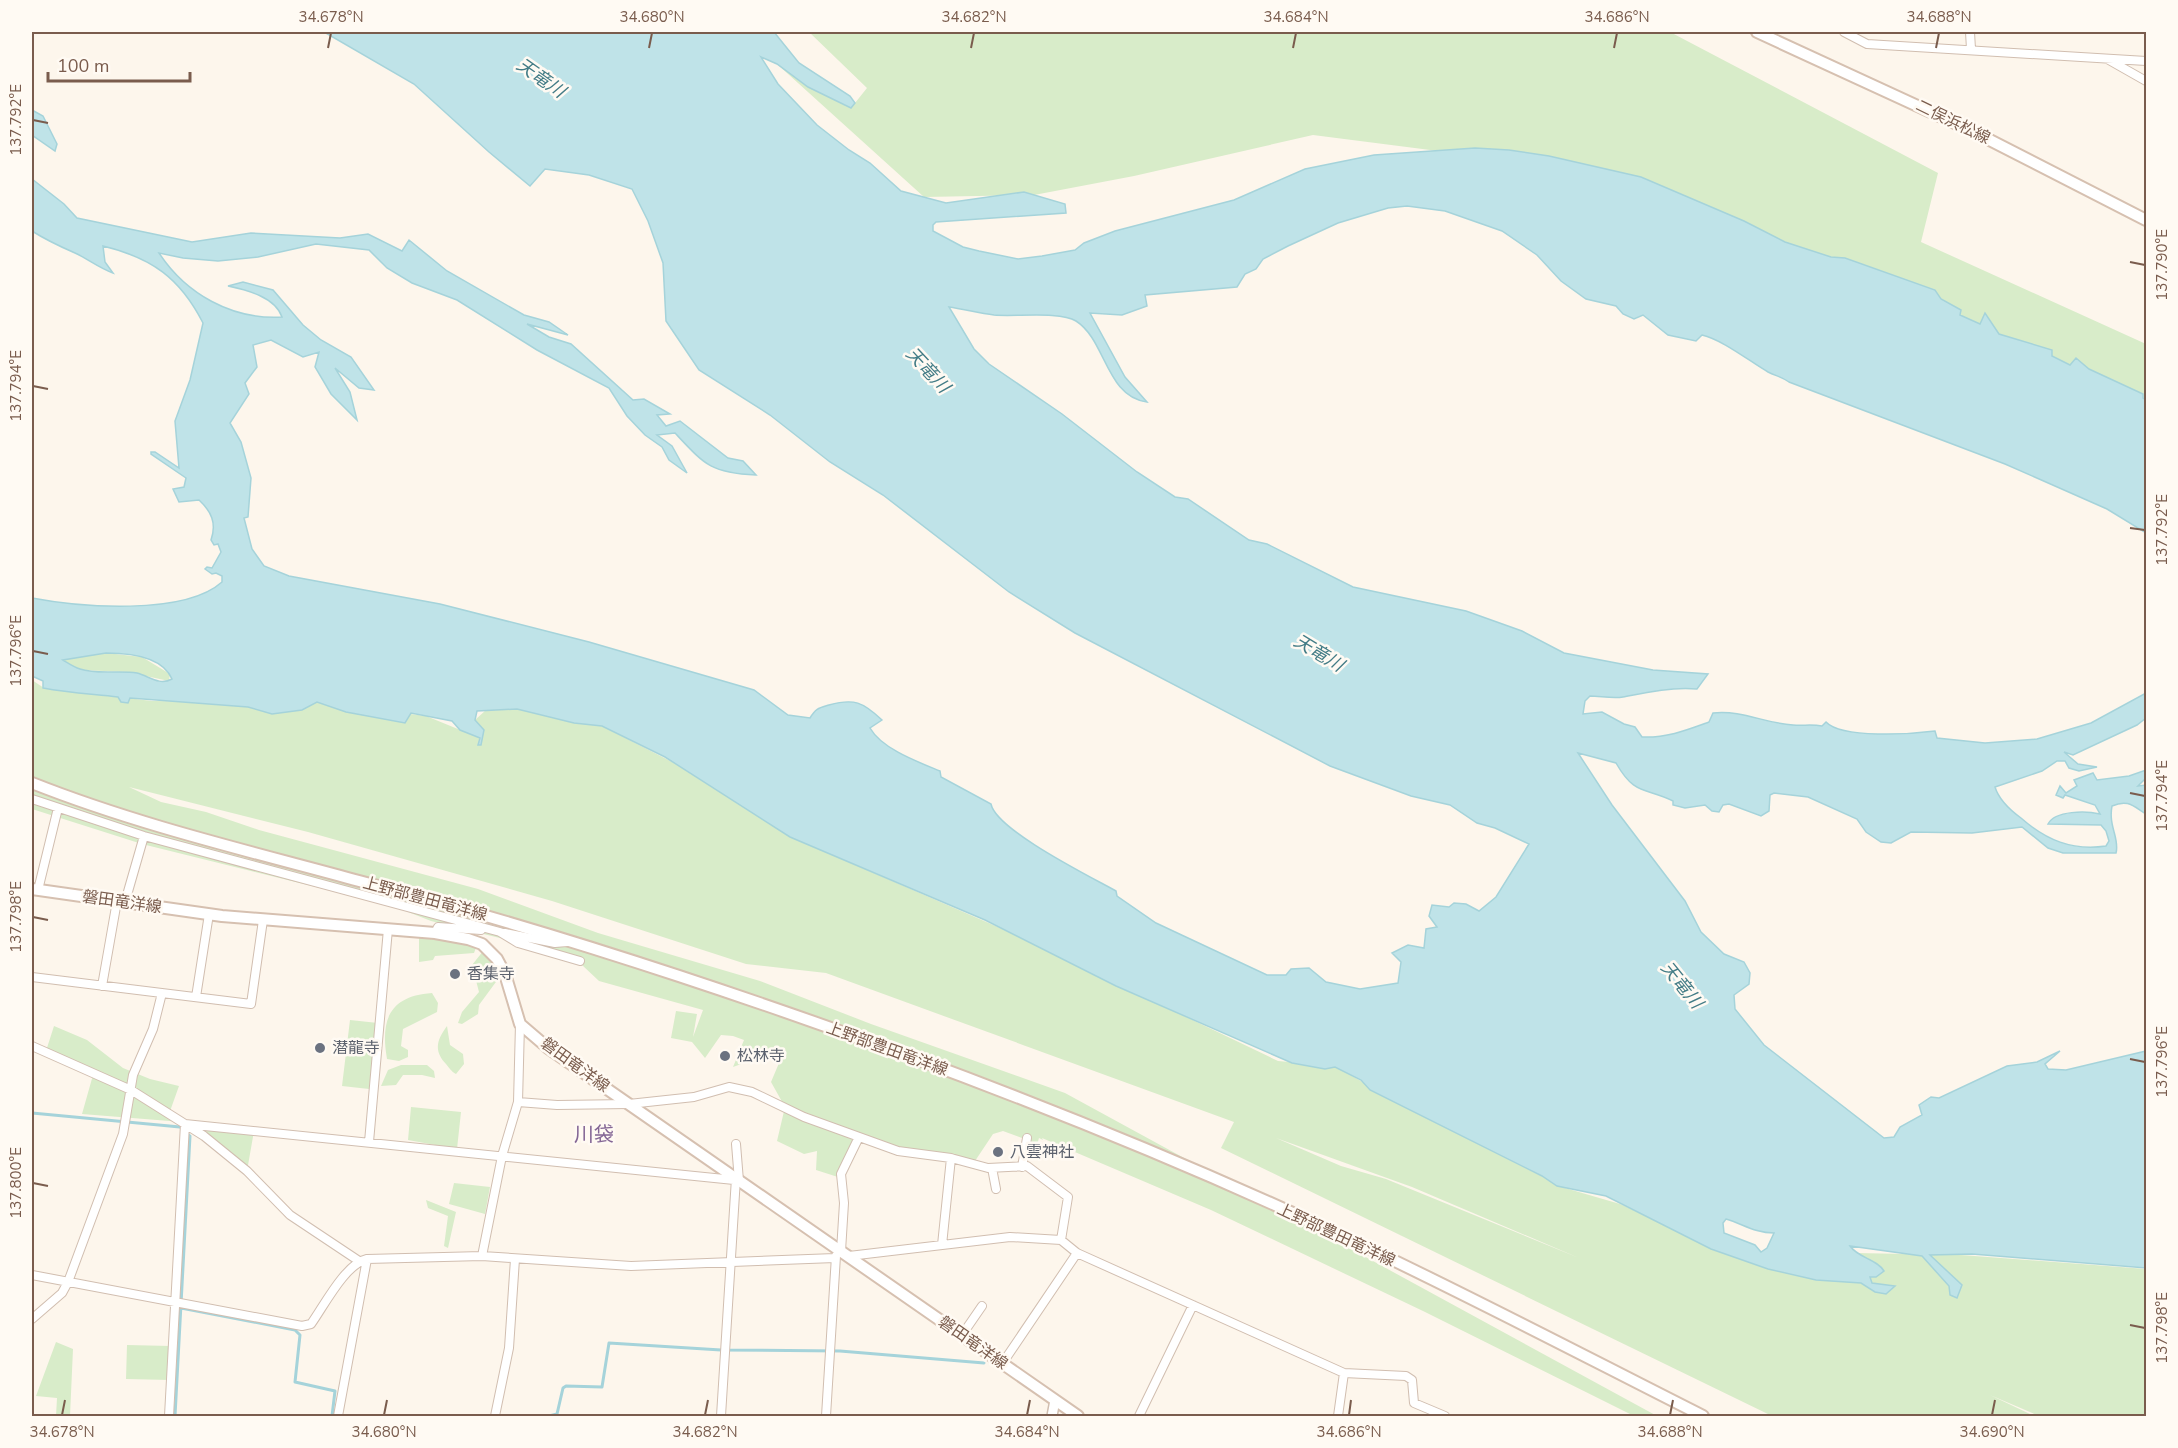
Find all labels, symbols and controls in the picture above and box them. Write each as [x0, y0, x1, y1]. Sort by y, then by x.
text: 34.678°N [298, 7, 364, 27]
text: 34.680°N [619, 7, 685, 27]
text: 34.682°N [941, 7, 1007, 27]
text: 34.684°N [1263, 7, 1329, 27]
text: 34.686°N [1584, 7, 1650, 27]
text: 34.688°N [1906, 7, 1972, 27]
scale bar [48, 45, 190, 83]
water label: 天竜川 [512, 53, 572, 104]
text: 100 m [57, 54, 109, 78]
text: 137.792°E [6, 84, 26, 156]
street label: 二俣浜松線 [1912, 95, 1994, 149]
text: 137.790°E [2152, 229, 2172, 301]
water label: 天竜川 [901, 342, 957, 399]
text: 137.794°E [6, 350, 26, 422]
text: 137.792°E [2152, 494, 2172, 566]
text: 137.796°E [6, 615, 26, 687]
water label: 天竜川 [1290, 629, 1350, 678]
text: 137.794°E [2152, 760, 2172, 832]
street label: 上野部豊田竜洋線 [360, 872, 490, 926]
text: 137.798°E [6, 881, 26, 953]
street label: 磐田竜洋線 [81, 886, 163, 918]
water label: 天竜川 [1656, 956, 1710, 1015]
place label: 香集寺 [467, 963, 515, 985]
marker: 香集寺 [448, 967, 462, 981]
street label: 上野部豊田竜洋線 [823, 1017, 951, 1081]
text: 137.796°E [2152, 1026, 2172, 1098]
street label: 磐田竜洋線 [536, 1033, 614, 1097]
place label: 潜龍寺 [332, 1037, 380, 1059]
marker: 潜龍寺 [313, 1041, 327, 1055]
place label: 松林寺 [737, 1045, 785, 1067]
marker: 松林寺 [718, 1049, 732, 1063]
district label: 川袋 [574, 1121, 614, 1148]
place label: 八雲神社 [1010, 1141, 1074, 1163]
marker: 八雲神社 [991, 1145, 1005, 1159]
text: 137.800°E [6, 1147, 26, 1219]
street label: 上野部豊田竜洋線 [1273, 1198, 1399, 1272]
text: 137.798°E [2152, 1292, 2172, 1364]
street label: 磐田竜洋線 [934, 1311, 1012, 1375]
text: 34.678°N [29, 1422, 95, 1442]
text: 34.680°N [351, 1422, 417, 1442]
text: 34.682°N [672, 1422, 738, 1442]
text: 34.684°N [994, 1422, 1060, 1442]
text: 34.686°N [1316, 1422, 1382, 1442]
text: 34.688°N [1637, 1422, 1703, 1442]
text: 34.690°N [1959, 1422, 2025, 1442]

